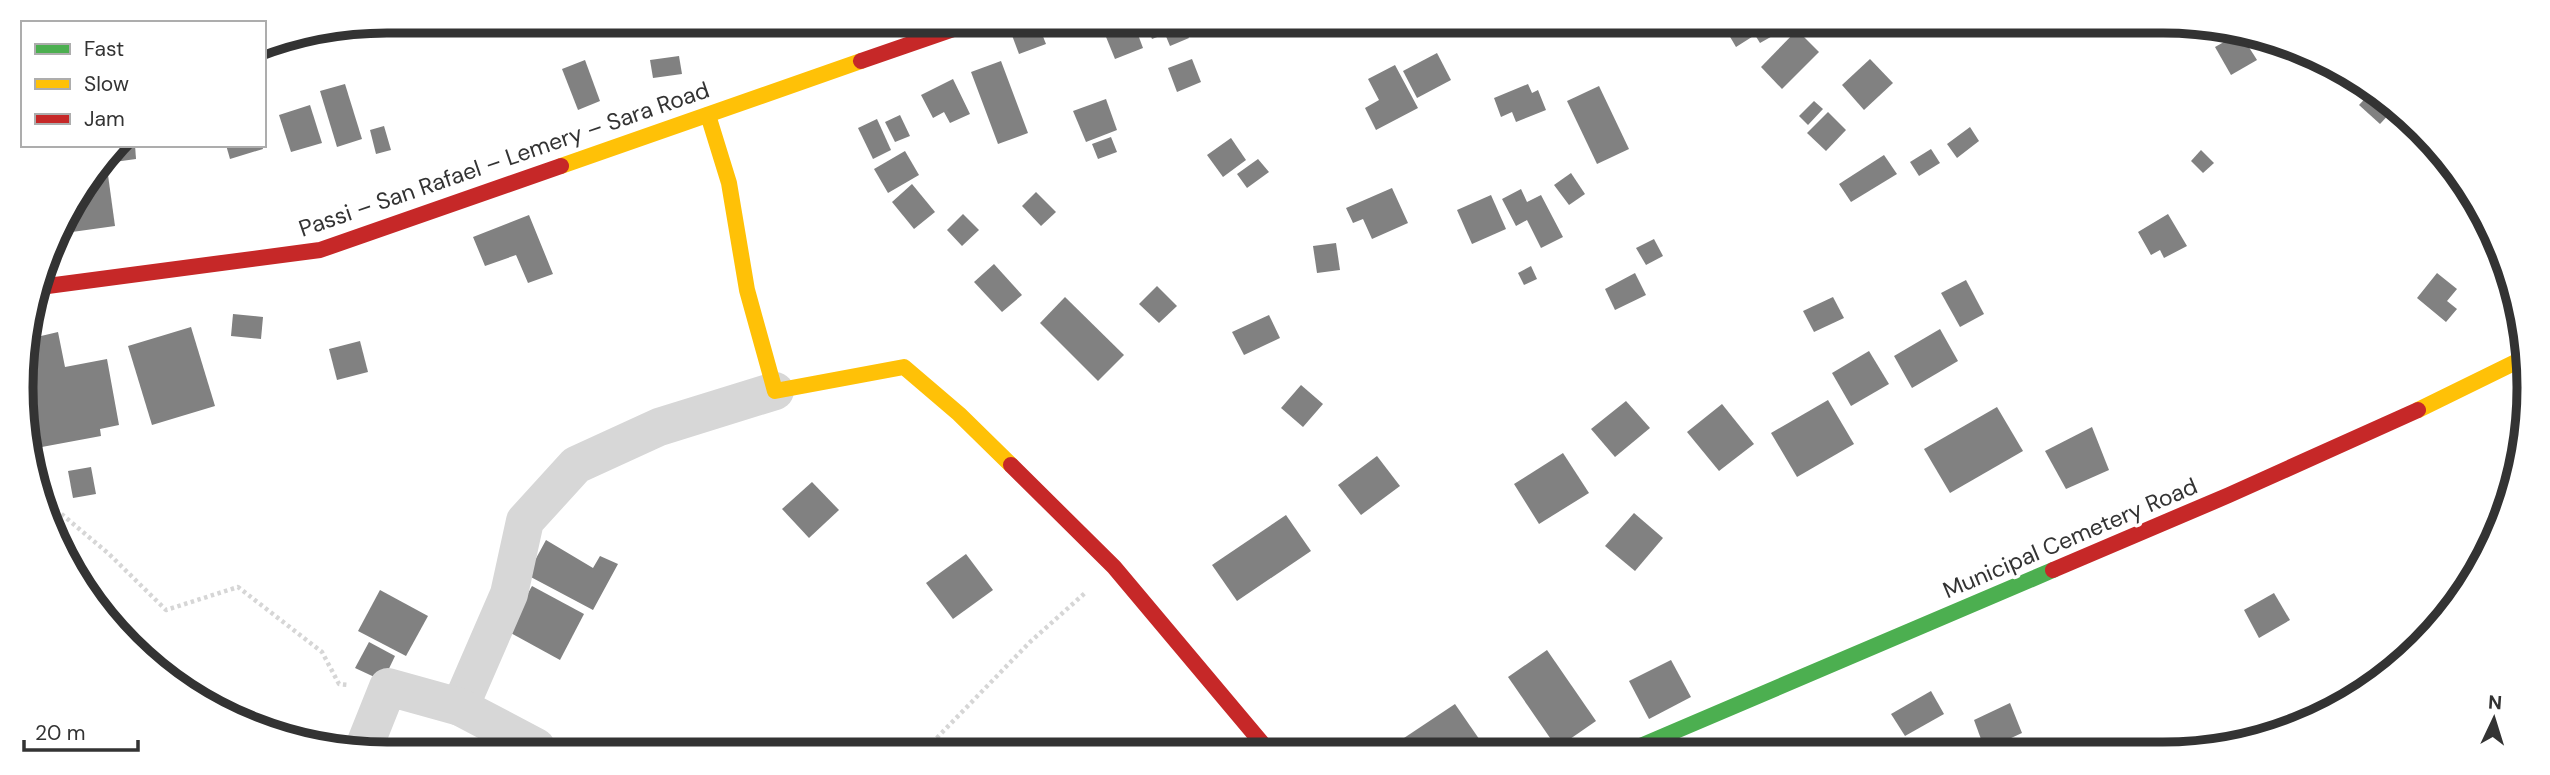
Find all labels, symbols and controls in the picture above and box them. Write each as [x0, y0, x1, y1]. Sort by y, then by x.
legend [21, 21, 266, 147]
text: Fast [84, 35, 124, 63]
text: Slow [84, 70, 129, 98]
street label: Passi – San Rafael – Lemery – Sara Road [295, 74, 713, 244]
text: Jam [84, 105, 125, 133]
street label: Municipal Cemetery Road [1938, 471, 2202, 605]
north arrow [2459, 684, 2529, 754]
text: N [2487, 690, 2503, 715]
scale bar [24, 708, 138, 752]
text: 20 m [35, 719, 86, 747]

